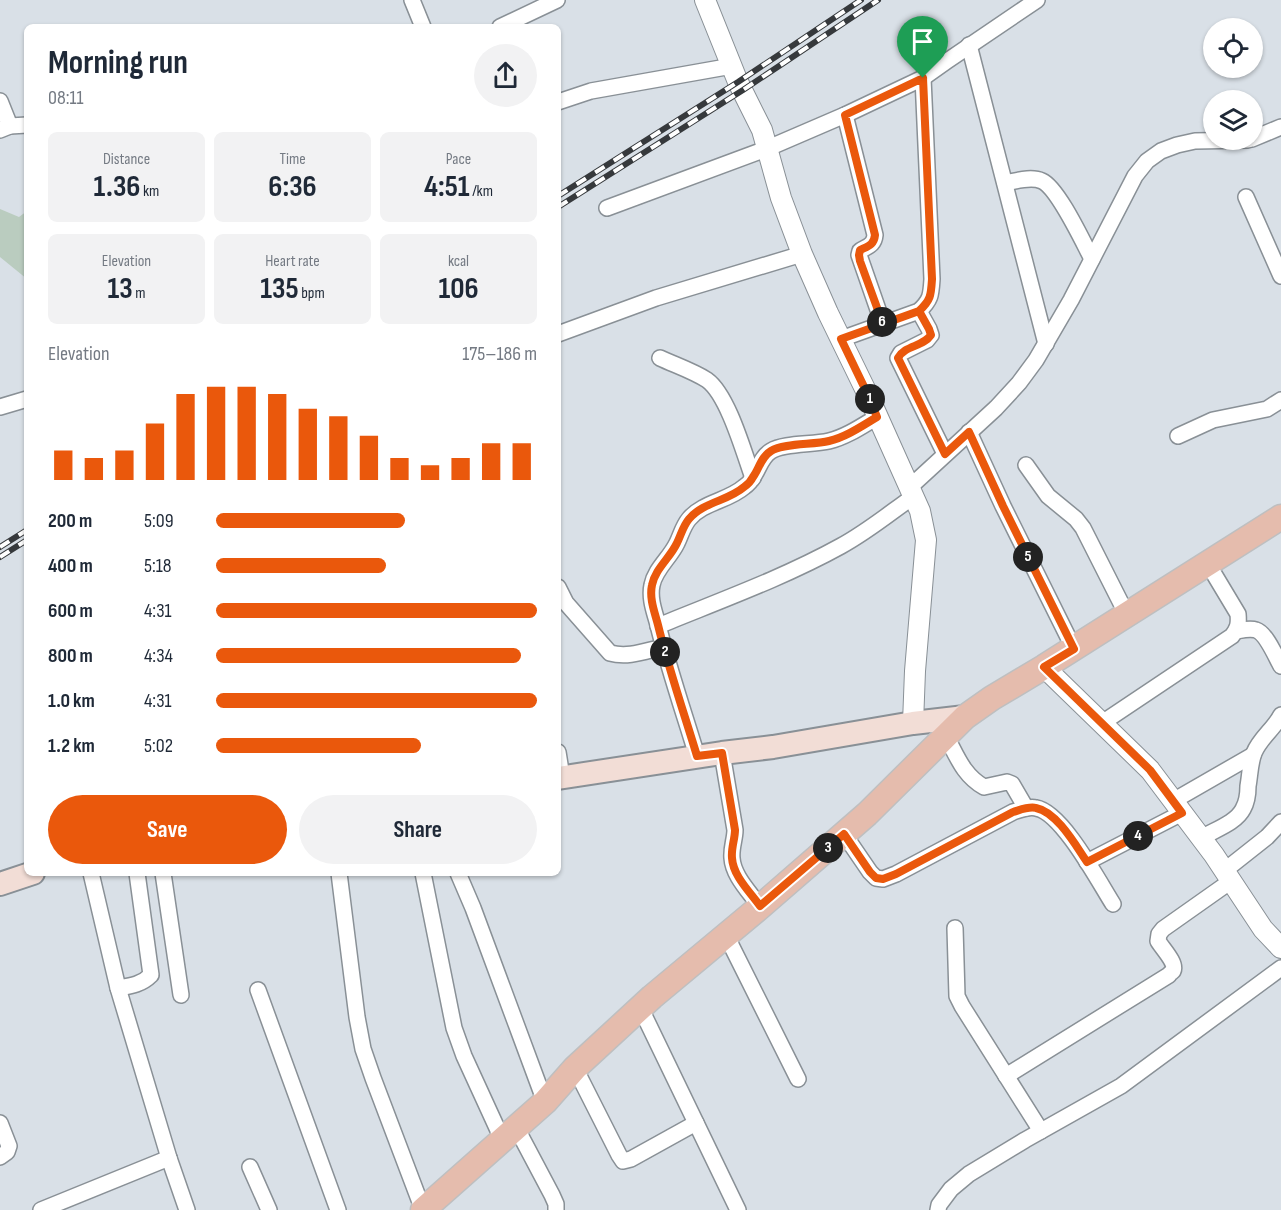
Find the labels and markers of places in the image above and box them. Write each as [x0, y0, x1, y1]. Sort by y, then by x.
pin [897, 16, 948, 78]
pin: 6 [867, 307, 897, 337]
pin: 1 [855, 384, 885, 414]
pin: 5 [1013, 542, 1043, 572]
pin: 2 [650, 637, 680, 667]
pin: 4 [1123, 821, 1153, 851]
pin: 3 [813, 833, 843, 863]

